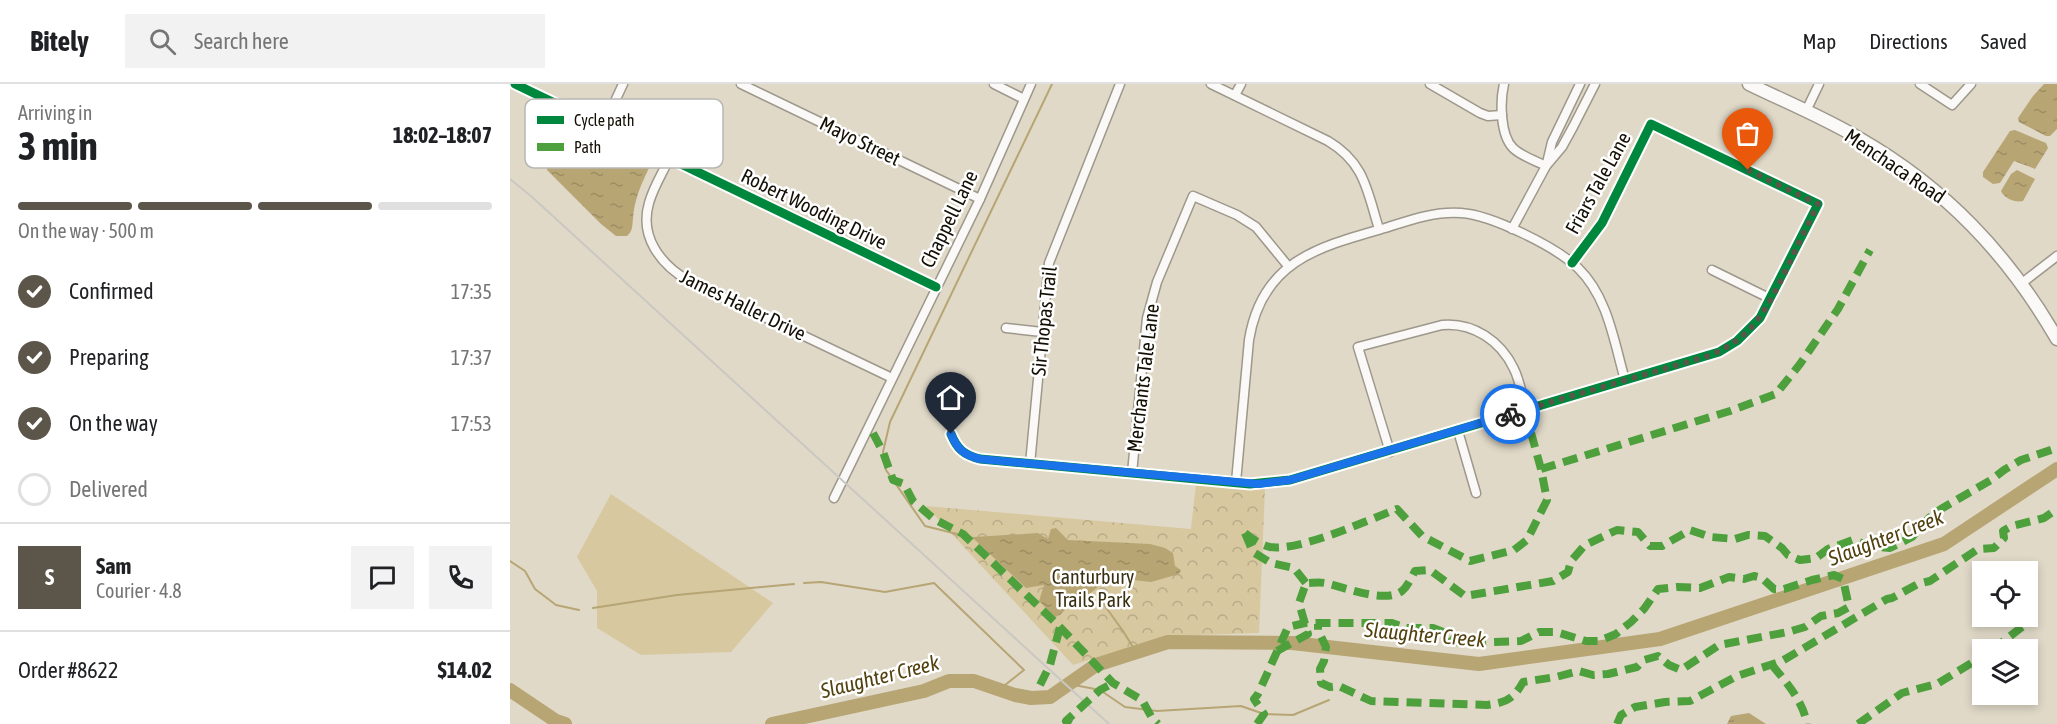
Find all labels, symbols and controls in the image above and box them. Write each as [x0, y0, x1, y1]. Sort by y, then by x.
search box [125, 14, 545, 68]
text: Bitely [30, 25, 89, 57]
icon: search [146, 25, 179, 58]
text: Search here [194, 28, 289, 54]
text: Map [1802, 29, 1836, 53]
text: Directions [1869, 29, 1948, 53]
text: Saved [1981, 29, 2027, 53]
legend [525, 99, 723, 168]
text: Arriving in [18, 101, 92, 124]
pin [1722, 108, 1773, 170]
text: Cycle path [574, 111, 634, 130]
street label: Mayo Street [816, 111, 904, 170]
icon: bag [1731, 117, 1764, 150]
text: 18:02–18:07 [393, 122, 492, 148]
text: 3 min [18, 124, 98, 168]
street label: Menchaca Road [1841, 124, 1950, 208]
street label: Friars Tale Lane [1560, 128, 1635, 238]
text: Path [574, 138, 601, 156]
street label: Robert Wooding Drive [738, 163, 891, 254]
street label: Chappell Lane [915, 166, 982, 271]
text: On the way · 500 m [18, 219, 154, 242]
street label: James Haller Drive [677, 264, 810, 345]
street label: Sir Thopas Trail [1026, 264, 1061, 377]
icon: check [18, 275, 51, 308]
text: Confirmed [69, 278, 154, 304]
text: 17:35 [451, 280, 492, 303]
street label: Merchants Tale Lane [1122, 302, 1163, 454]
icon: check [18, 341, 51, 374]
text: Preparing [69, 344, 149, 370]
text: 17:37 [451, 346, 492, 369]
pin [925, 372, 976, 434]
icon: home [934, 381, 967, 414]
courier [1480, 384, 1540, 444]
icon: bike [1494, 398, 1527, 431]
icon: check [18, 407, 51, 440]
text: On the way [69, 410, 158, 436]
text: 17:53 [451, 412, 492, 435]
text: Delivered [69, 476, 148, 502]
water label: Slaughter Creek [1824, 504, 1947, 570]
button: chat [351, 546, 414, 609]
button: phone [429, 546, 492, 609]
text: Sam [96, 553, 131, 579]
map controls [1972, 561, 2038, 705]
button: locate [1972, 561, 2038, 627]
text: S [45, 564, 54, 590]
park label: Canturbury Trails Park [1052, 565, 1134, 611]
text: Courier · 4.8 [96, 579, 182, 602]
water label: Slaughter Creek [1363, 617, 1487, 651]
button: layers [1972, 639, 2038, 705]
water label: Slaughter Creek [817, 650, 942, 703]
text: Order #8622 [18, 657, 118, 683]
text: $14.02 [437, 657, 492, 683]

